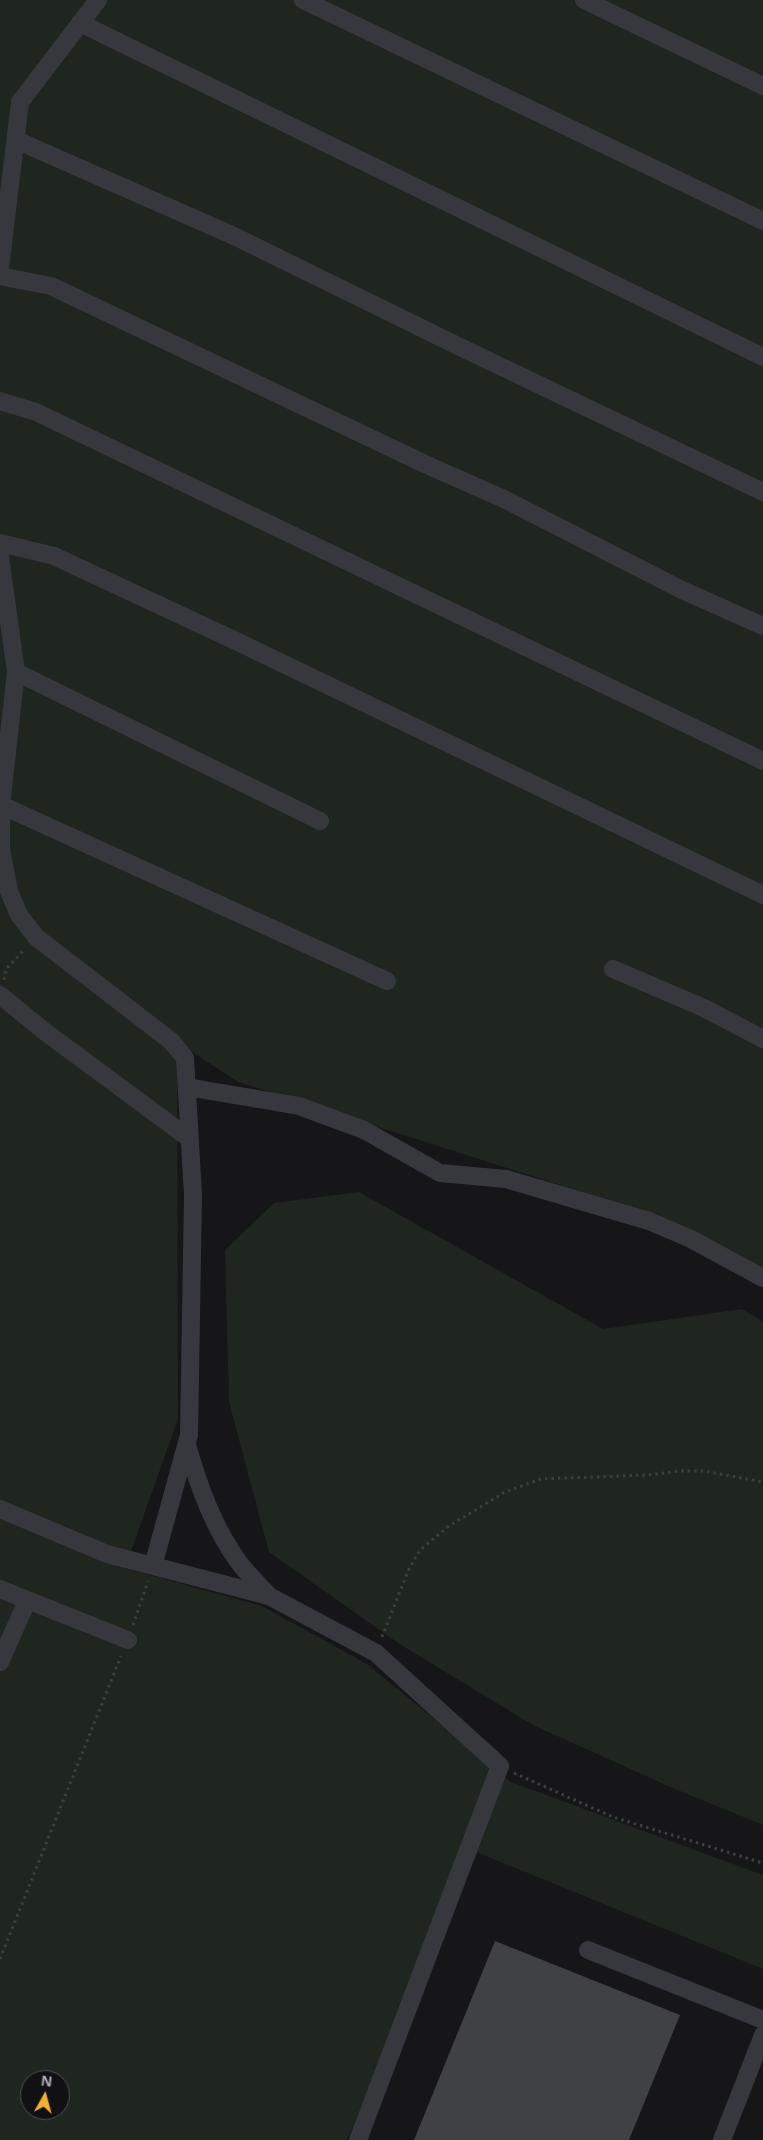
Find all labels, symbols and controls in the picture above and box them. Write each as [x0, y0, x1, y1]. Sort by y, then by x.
north arrow [20, 2070, 70, 2120]
text: N [40, 2070, 54, 2091]

